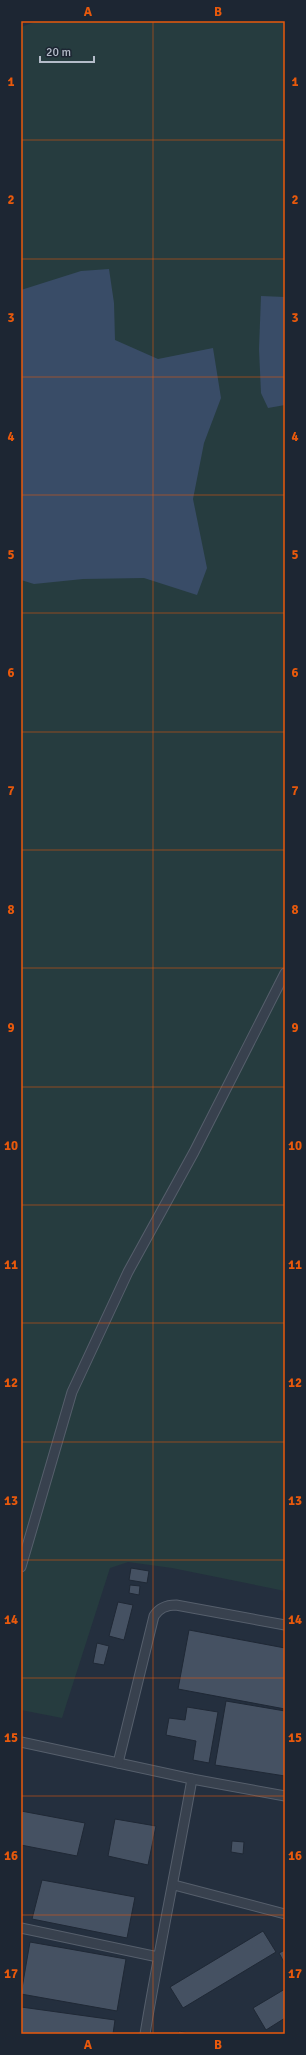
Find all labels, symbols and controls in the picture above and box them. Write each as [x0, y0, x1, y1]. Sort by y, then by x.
text: A [84, 4, 93, 20]
text: B [214, 4, 222, 20]
scale bar [40, 38, 94, 64]
text: 20 m [46, 45, 71, 60]
text: 1 [7, 74, 15, 90]
text: 1 [291, 74, 299, 90]
text: 2 [7, 192, 15, 208]
text: 2 [291, 192, 299, 208]
text: 3 [7, 310, 15, 326]
text: 3 [291, 310, 299, 326]
text: 4 [7, 429, 15, 445]
text: 4 [291, 429, 299, 445]
text: 5 [7, 547, 15, 563]
text: 5 [291, 547, 299, 563]
text: 6 [7, 665, 15, 681]
text: 6 [291, 665, 299, 681]
text: 7 [7, 783, 15, 799]
text: 7 [291, 783, 299, 799]
text: 8 [7, 902, 15, 918]
text: 8 [291, 902, 299, 918]
text: 9 [7, 1020, 15, 1036]
text: 9 [291, 1020, 299, 1036]
text: 10 [4, 1138, 18, 1154]
text: 10 [288, 1138, 302, 1154]
text: 11 [4, 1257, 18, 1273]
text: 11 [288, 1257, 302, 1273]
text: 12 [4, 1375, 18, 1391]
text: 12 [288, 1375, 302, 1391]
text: 13 [4, 1493, 18, 1509]
text: 13 [288, 1493, 302, 1509]
text: 14 [4, 1612, 18, 1628]
text: 14 [288, 1612, 302, 1628]
text: 15 [4, 1730, 18, 1746]
text: 15 [288, 1730, 302, 1746]
text: 16 [4, 1848, 18, 1864]
text: 16 [288, 1848, 302, 1864]
text: 17 [4, 1966, 18, 1982]
text: 17 [288, 1966, 302, 1982]
text: A [84, 2037, 93, 2053]
text: B [214, 2037, 222, 2053]

